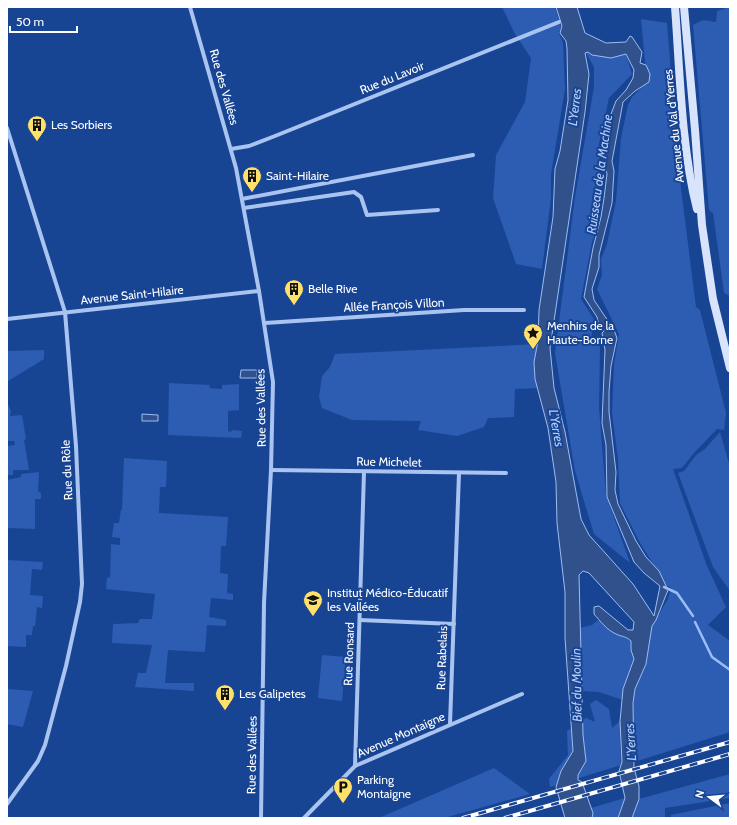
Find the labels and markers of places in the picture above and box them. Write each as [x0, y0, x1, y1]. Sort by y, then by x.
building icon: Les Sorbiers [26, 114, 48, 142]
place label: Les Sorbiers [51, 117, 112, 132]
building icon: Saint-Hilaire [241, 165, 263, 193]
place label: Saint-Hilaire [266, 168, 329, 183]
building icon: Belle Rive [283, 278, 305, 306]
place label: Belle Rive [308, 281, 357, 296]
place label: Menhirs de la Haute-Borne [547, 318, 614, 347]
place icon: Menhirs de la Haute-Borne [522, 322, 544, 350]
place label: Institut Médico-Éducatif les Vallées [327, 585, 448, 614]
school or university icon: Institut Médico-Éducatif les Vallées [302, 589, 324, 617]
building icon: Les Galipetes [214, 683, 236, 711]
place label: Les Galipetes [239, 686, 306, 701]
place label: Parking Montaigne [357, 772, 411, 801]
parking icon: Parking Montaigne [332, 776, 354, 804]

